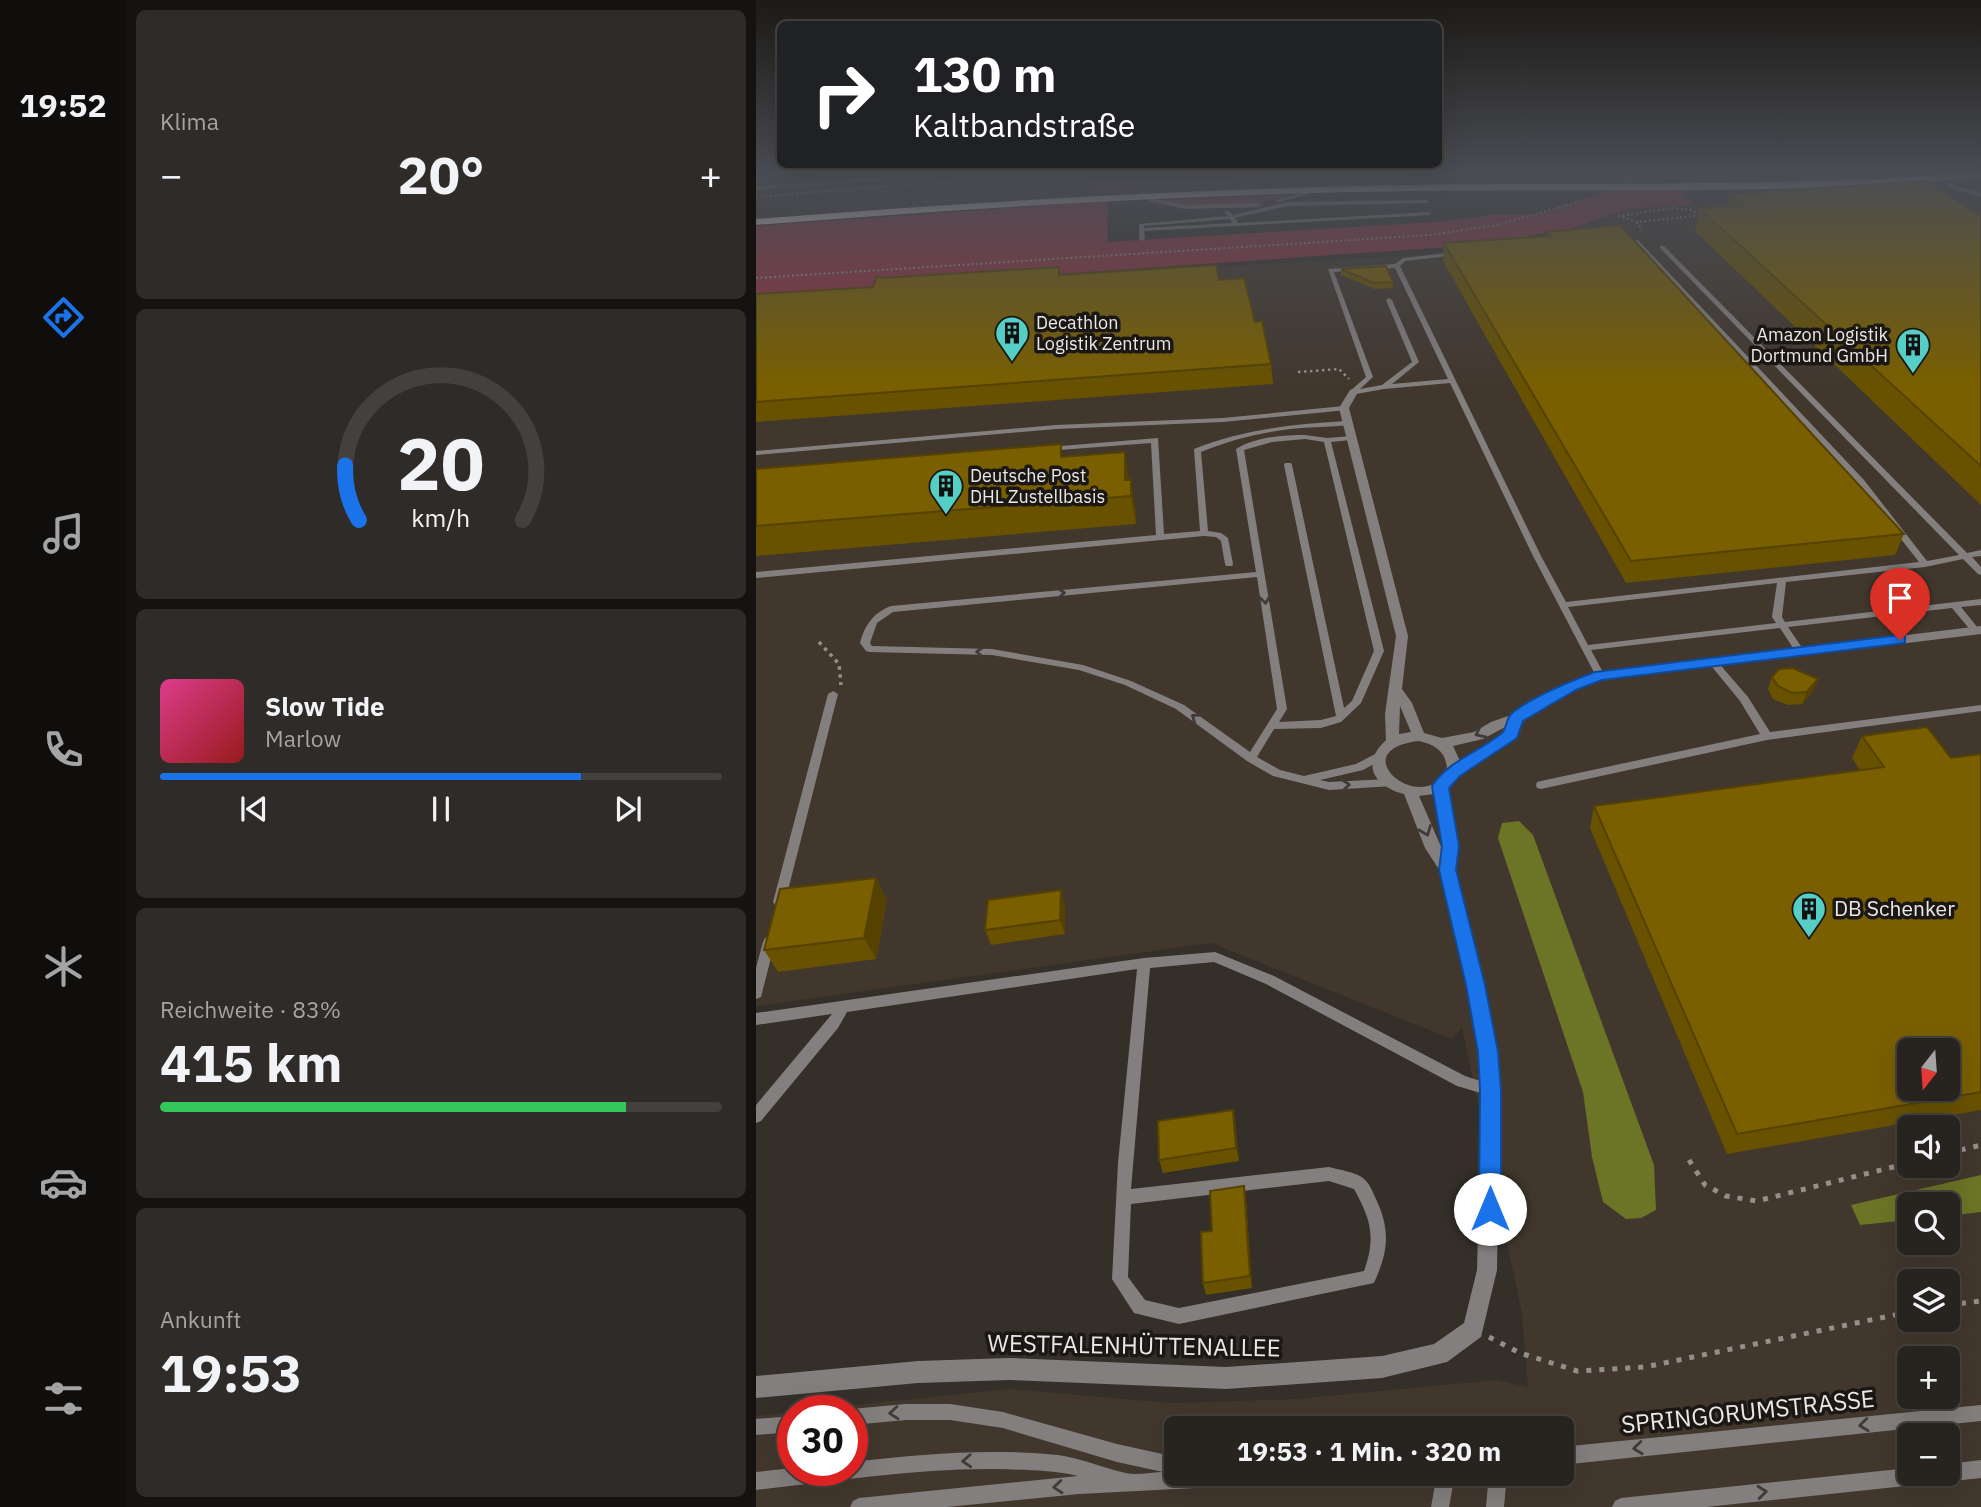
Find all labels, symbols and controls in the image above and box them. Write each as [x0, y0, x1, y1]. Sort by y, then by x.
text: 130 m [913, 42, 1057, 105]
icon: right [798, 49, 889, 140]
text: 19:52 [19, 84, 107, 126]
text: Kaltbandstraße [913, 104, 1135, 146]
text: Klima [160, 106, 219, 136]
text: 20° [398, 141, 484, 208]
text: − [160, 150, 183, 199]
text: + [699, 150, 722, 199]
icon: directions [39, 293, 88, 342]
place label: Decathlon Logistik Zentrum [1036, 311, 1171, 355]
building icon: Decathlon Logistik Zentrum [993, 314, 1031, 363]
place label: Amazon Logistik Dortmund GmbH [1751, 323, 1888, 367]
building icon: Amazon Logistik Dortmund GmbH [1894, 326, 1932, 375]
text: 20 [397, 416, 485, 511]
place label: Deutsche Post DHL Zustellbasis [970, 464, 1105, 508]
building icon: Deutsche Post DHL Zustellbasis [927, 467, 965, 516]
text: km/h [412, 501, 470, 534]
icon: music [39, 509, 88, 558]
pin [1870, 568, 1930, 640]
icon: arrive [1881, 579, 1919, 617]
one-way arrow [1055, 586, 1066, 601]
one-way arrow [1257, 594, 1272, 605]
one-way arrow [976, 644, 987, 659]
text: Slow Tide [265, 689, 385, 723]
one-way arrow [1191, 714, 1204, 726]
text: Marlow [265, 723, 341, 753]
icon: phone [39, 725, 88, 774]
one-way arrow [1475, 725, 1487, 739]
one-way arrow [1340, 778, 1351, 793]
icon: previous [235, 790, 273, 828]
icon: pause [422, 790, 460, 828]
icon: next [609, 790, 647, 828]
one-way arrow [1418, 825, 1432, 837]
building icon: DB Schenker [1790, 890, 1828, 939]
place label: DB Schenker [1834, 894, 1955, 922]
icon: climate [39, 942, 88, 991]
text: Reichweite · 83% [160, 994, 341, 1024]
text: 415 km [160, 1029, 342, 1096]
north arrow [1897, 1038, 1960, 1101]
map controls [1897, 1038, 1960, 1486]
button: sound [1897, 1115, 1960, 1178]
icon: car [39, 1158, 88, 1207]
position arrow [1453, 1172, 1527, 1246]
button: search [1897, 1192, 1960, 1255]
button: layers [1897, 1269, 1960, 1332]
text: Ankunft [160, 1304, 241, 1334]
street label: WESTFALENHÜTTENALLEE [987, 1326, 1281, 1364]
text: 19:53 [160, 1339, 302, 1406]
button: + [1897, 1346, 1960, 1409]
icon: filters [39, 1374, 88, 1423]
street label: SPRINGORUMSTRASSE [1620, 1382, 1876, 1440]
speed limit sign: 30 [777, 1395, 868, 1486]
one-way arrow [888, 1405, 899, 1420]
one-way arrow [1859, 1417, 1870, 1432]
button: − [1897, 1423, 1960, 1486]
text: 19:53 · 1 Min. · 320 m [1237, 1434, 1501, 1468]
one-way arrow [1632, 1440, 1643, 1455]
one-way arrow [961, 1453, 972, 1468]
one-way arrow [1052, 1479, 1063, 1494]
one-way arrow [1757, 1485, 1768, 1500]

